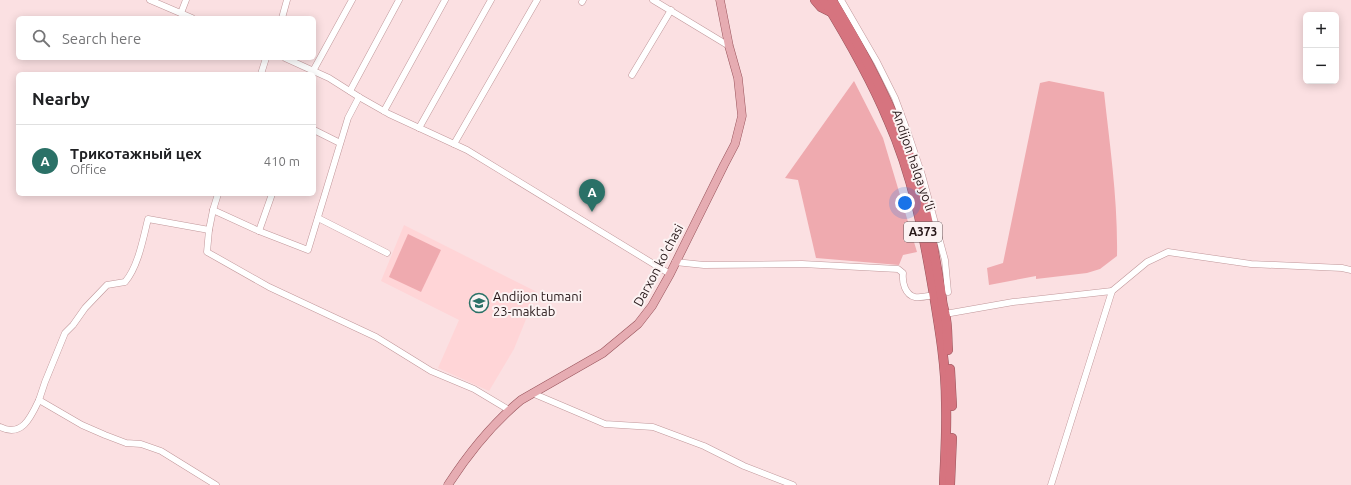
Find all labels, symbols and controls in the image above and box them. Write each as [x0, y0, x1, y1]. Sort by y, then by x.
map controls [1303, 12, 1339, 84]
button: + [1303, 12, 1339, 48]
search box [16, 16, 316, 60]
icon: search [30, 27, 52, 49]
text: Search here [62, 30, 141, 47]
button: − [1303, 48, 1339, 84]
text: Nearby [32, 89, 90, 108]
street label: Andijon halqa yo‘li [890, 108, 938, 212]
text: Трикотажный цех [70, 145, 202, 162]
text: A [40, 154, 50, 168]
text: 410 m [264, 154, 300, 168]
text: Office [70, 162, 106, 176]
pin: A [579, 179, 605, 212]
your location [895, 193, 915, 213]
street label: Darxon ko'chasi [630, 221, 686, 309]
road number: A373 [904, 222, 942, 242]
place label: Andijon tumani 23-maktab [493, 289, 582, 318]
school or university icon: Andijon tumani 23-maktab [468, 292, 490, 314]

